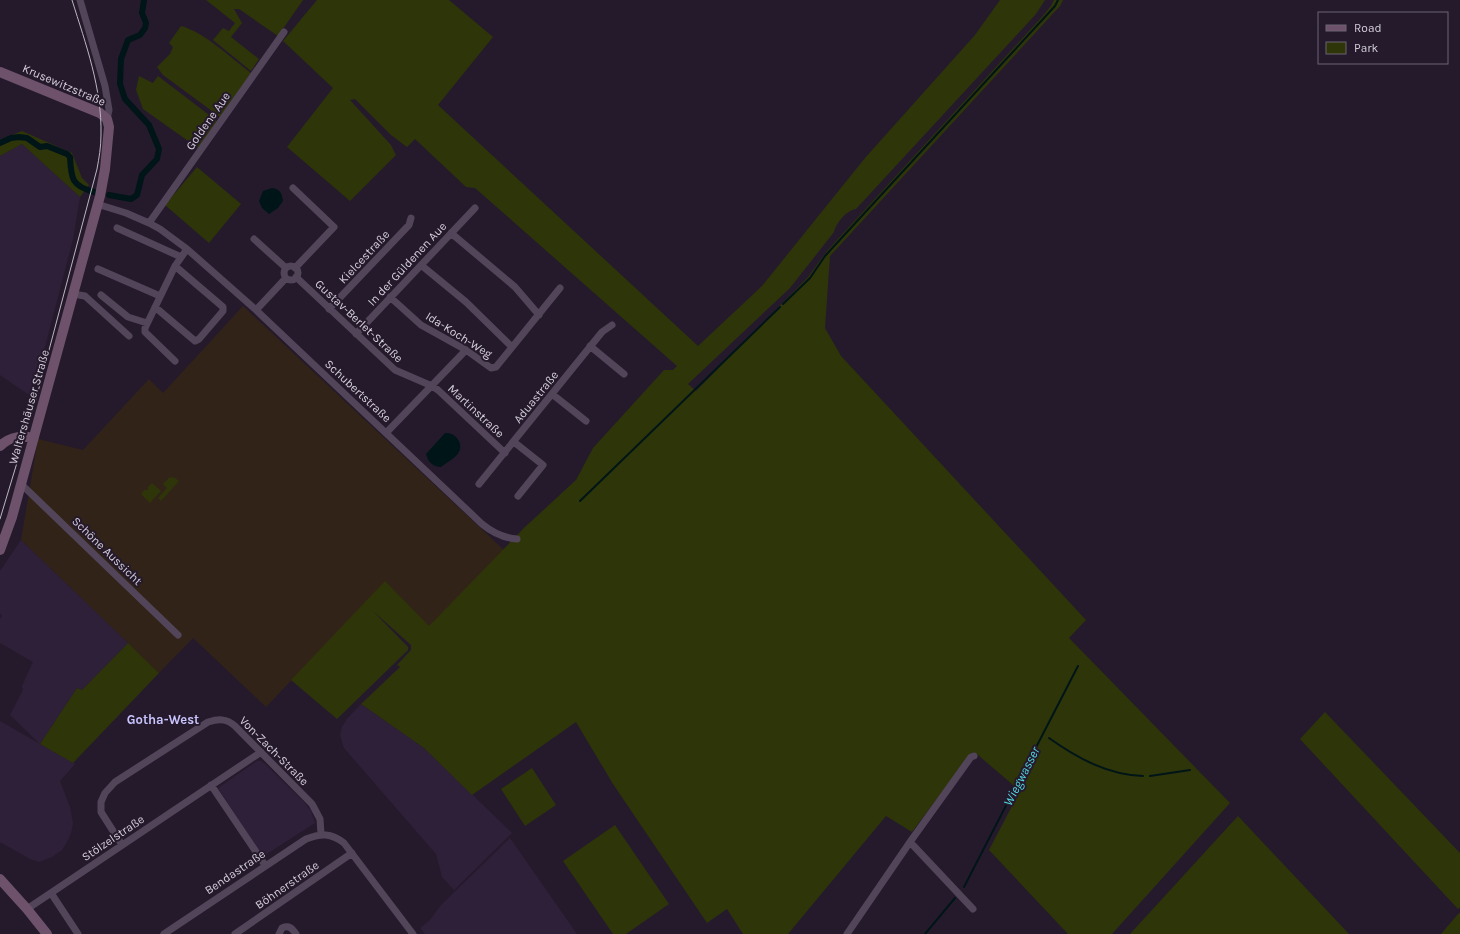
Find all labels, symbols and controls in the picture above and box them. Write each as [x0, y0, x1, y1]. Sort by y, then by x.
legend [1318, 12, 1448, 64]
text: Road [1354, 21, 1382, 35]
text: Park [1354, 41, 1379, 55]
street label: Krusewitzstraße [20, 61, 108, 109]
street label: Goldene Aue [183, 89, 233, 153]
street label: In der Güldenen Aue [365, 219, 449, 309]
street label: Kielcestraße [336, 227, 392, 287]
street label: Gustav-Berlet-Straße [312, 277, 406, 365]
street label: Ida-Koch-Weg [423, 309, 495, 361]
street label: Waltershäuser Straße [6, 348, 52, 466]
street label: Schubertstraße [322, 357, 394, 425]
street label: Aduastraße [511, 368, 561, 426]
street label: Martinstraße [445, 381, 507, 441]
street label: Schöne Aussicht [69, 514, 145, 588]
district label: Gotha-West [127, 712, 199, 727]
street label: Von-Zach-Straße [237, 714, 311, 788]
water label: Wiegwasser [1000, 744, 1043, 808]
street label: Stölzelstraße [79, 812, 147, 864]
street label: Bendastraße [202, 847, 268, 897]
street label: Böhnerstraße [253, 858, 321, 912]

